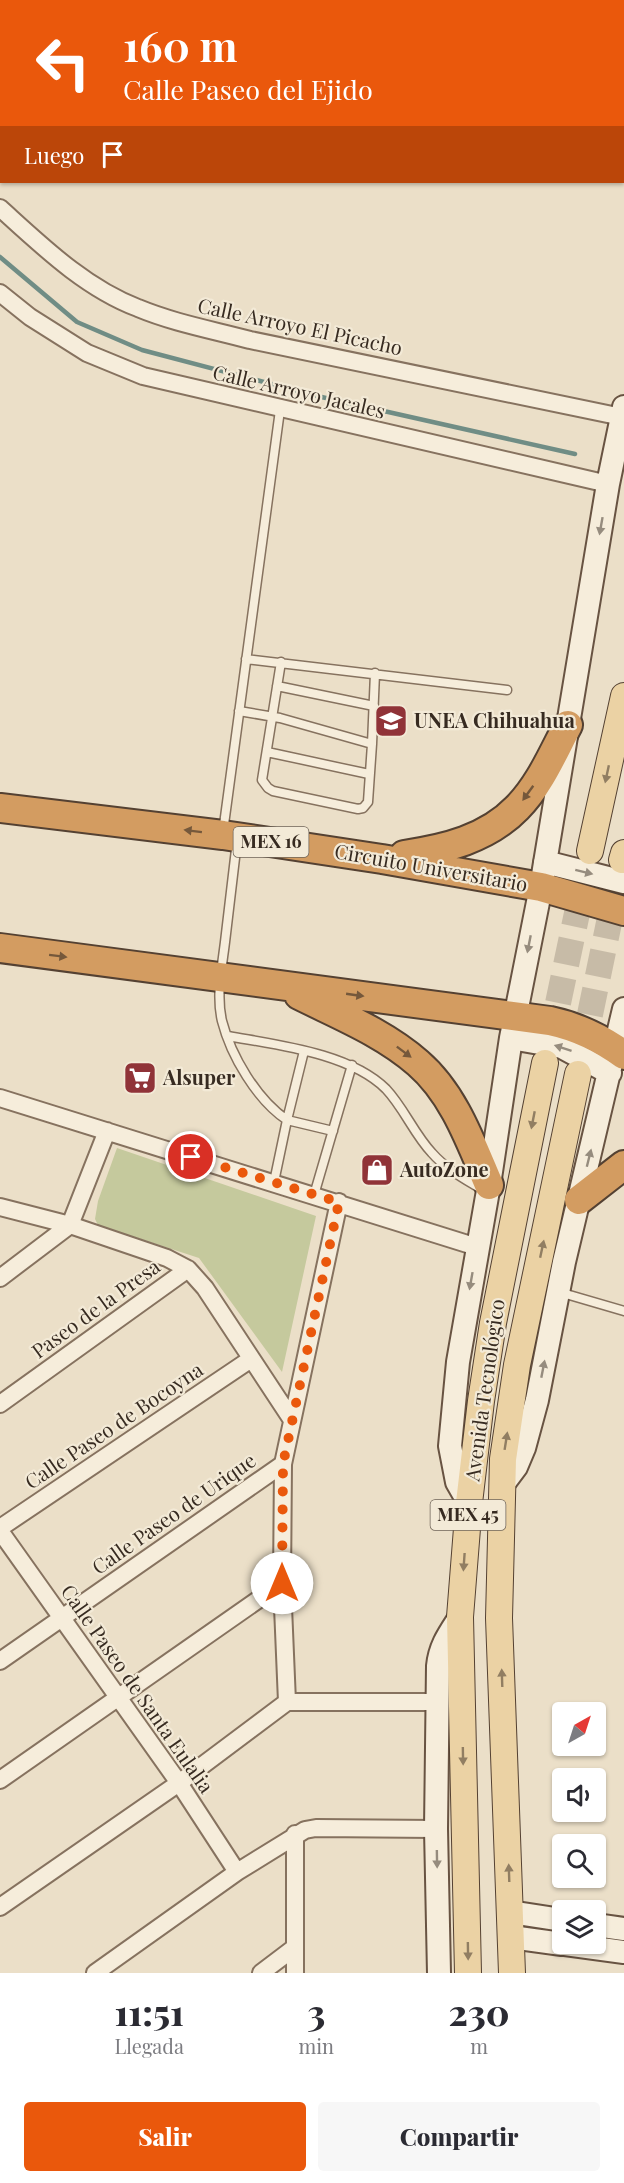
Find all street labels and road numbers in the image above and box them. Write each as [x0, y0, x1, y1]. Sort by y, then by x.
street label: Calle Arroyo El Picacho [196, 291, 405, 360]
street label: Calle Arroyo Jacales [210, 358, 388, 424]
road number: MEX 16 [234, 827, 308, 857]
street label: Circuito Universitario [333, 836, 530, 897]
street label: Paseo de la Presa [26, 1252, 165, 1363]
street label: Avenida Tecnológico [457, 1297, 510, 1484]
street label: Calle Paseo de Bocoyna [19, 1355, 207, 1494]
street label: Calle Paseo de Urique [86, 1446, 261, 1580]
road number: MEX 45 [430, 1500, 506, 1530]
street label: Calle Paseo de Santa Eulalia [56, 1578, 221, 1798]

